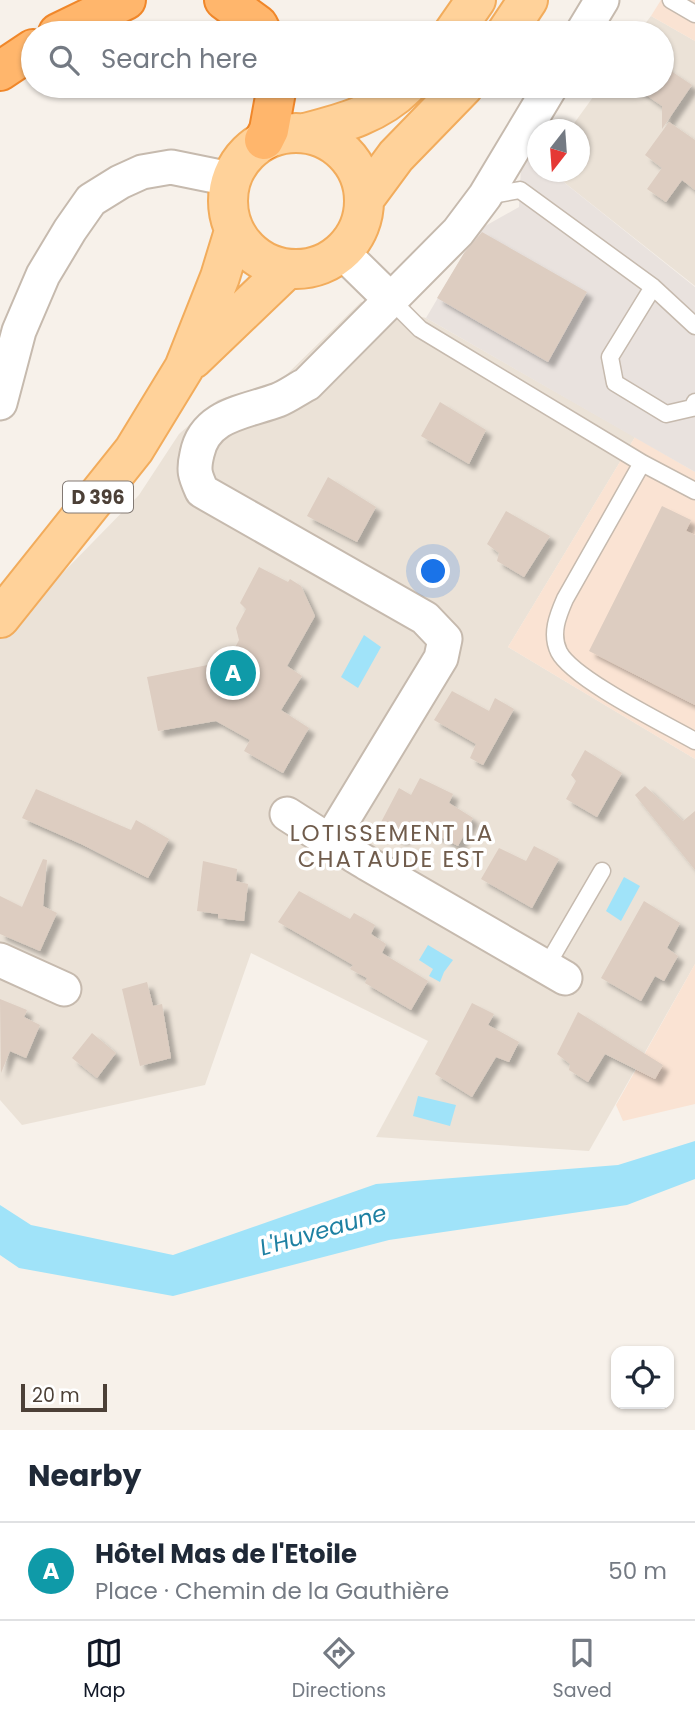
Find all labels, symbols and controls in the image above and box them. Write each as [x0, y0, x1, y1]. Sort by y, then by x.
search box [21, 21, 674, 98]
icon: search [45, 41, 83, 79]
text: Search here [101, 41, 258, 77]
north arrow [527, 119, 590, 182]
road number: D 396 [63, 482, 133, 512]
your location [416, 554, 450, 588]
pin: A [210, 647, 256, 699]
district label: LOTISSEMENT LA CHATAUDE EST [290, 817, 494, 875]
water label: L'Huveaune [256, 1197, 390, 1263]
map controls [611, 1346, 674, 1409]
button: locate [611, 1346, 674, 1409]
scale bar [21, 1381, 107, 1413]
text: 20 m [32, 1382, 80, 1409]
text: Nearby [28, 1454, 142, 1497]
text: Hôtel Mas de l'Etoile [95, 1536, 357, 1572]
text: A [43, 1555, 59, 1587]
text: 50 m [608, 1555, 667, 1587]
text: Place · Chemin de la Gauthière [95, 1575, 449, 1607]
tab: Map [83, 1634, 125, 1705]
tab: Directions [292, 1634, 386, 1705]
tab: Saved [553, 1634, 612, 1705]

